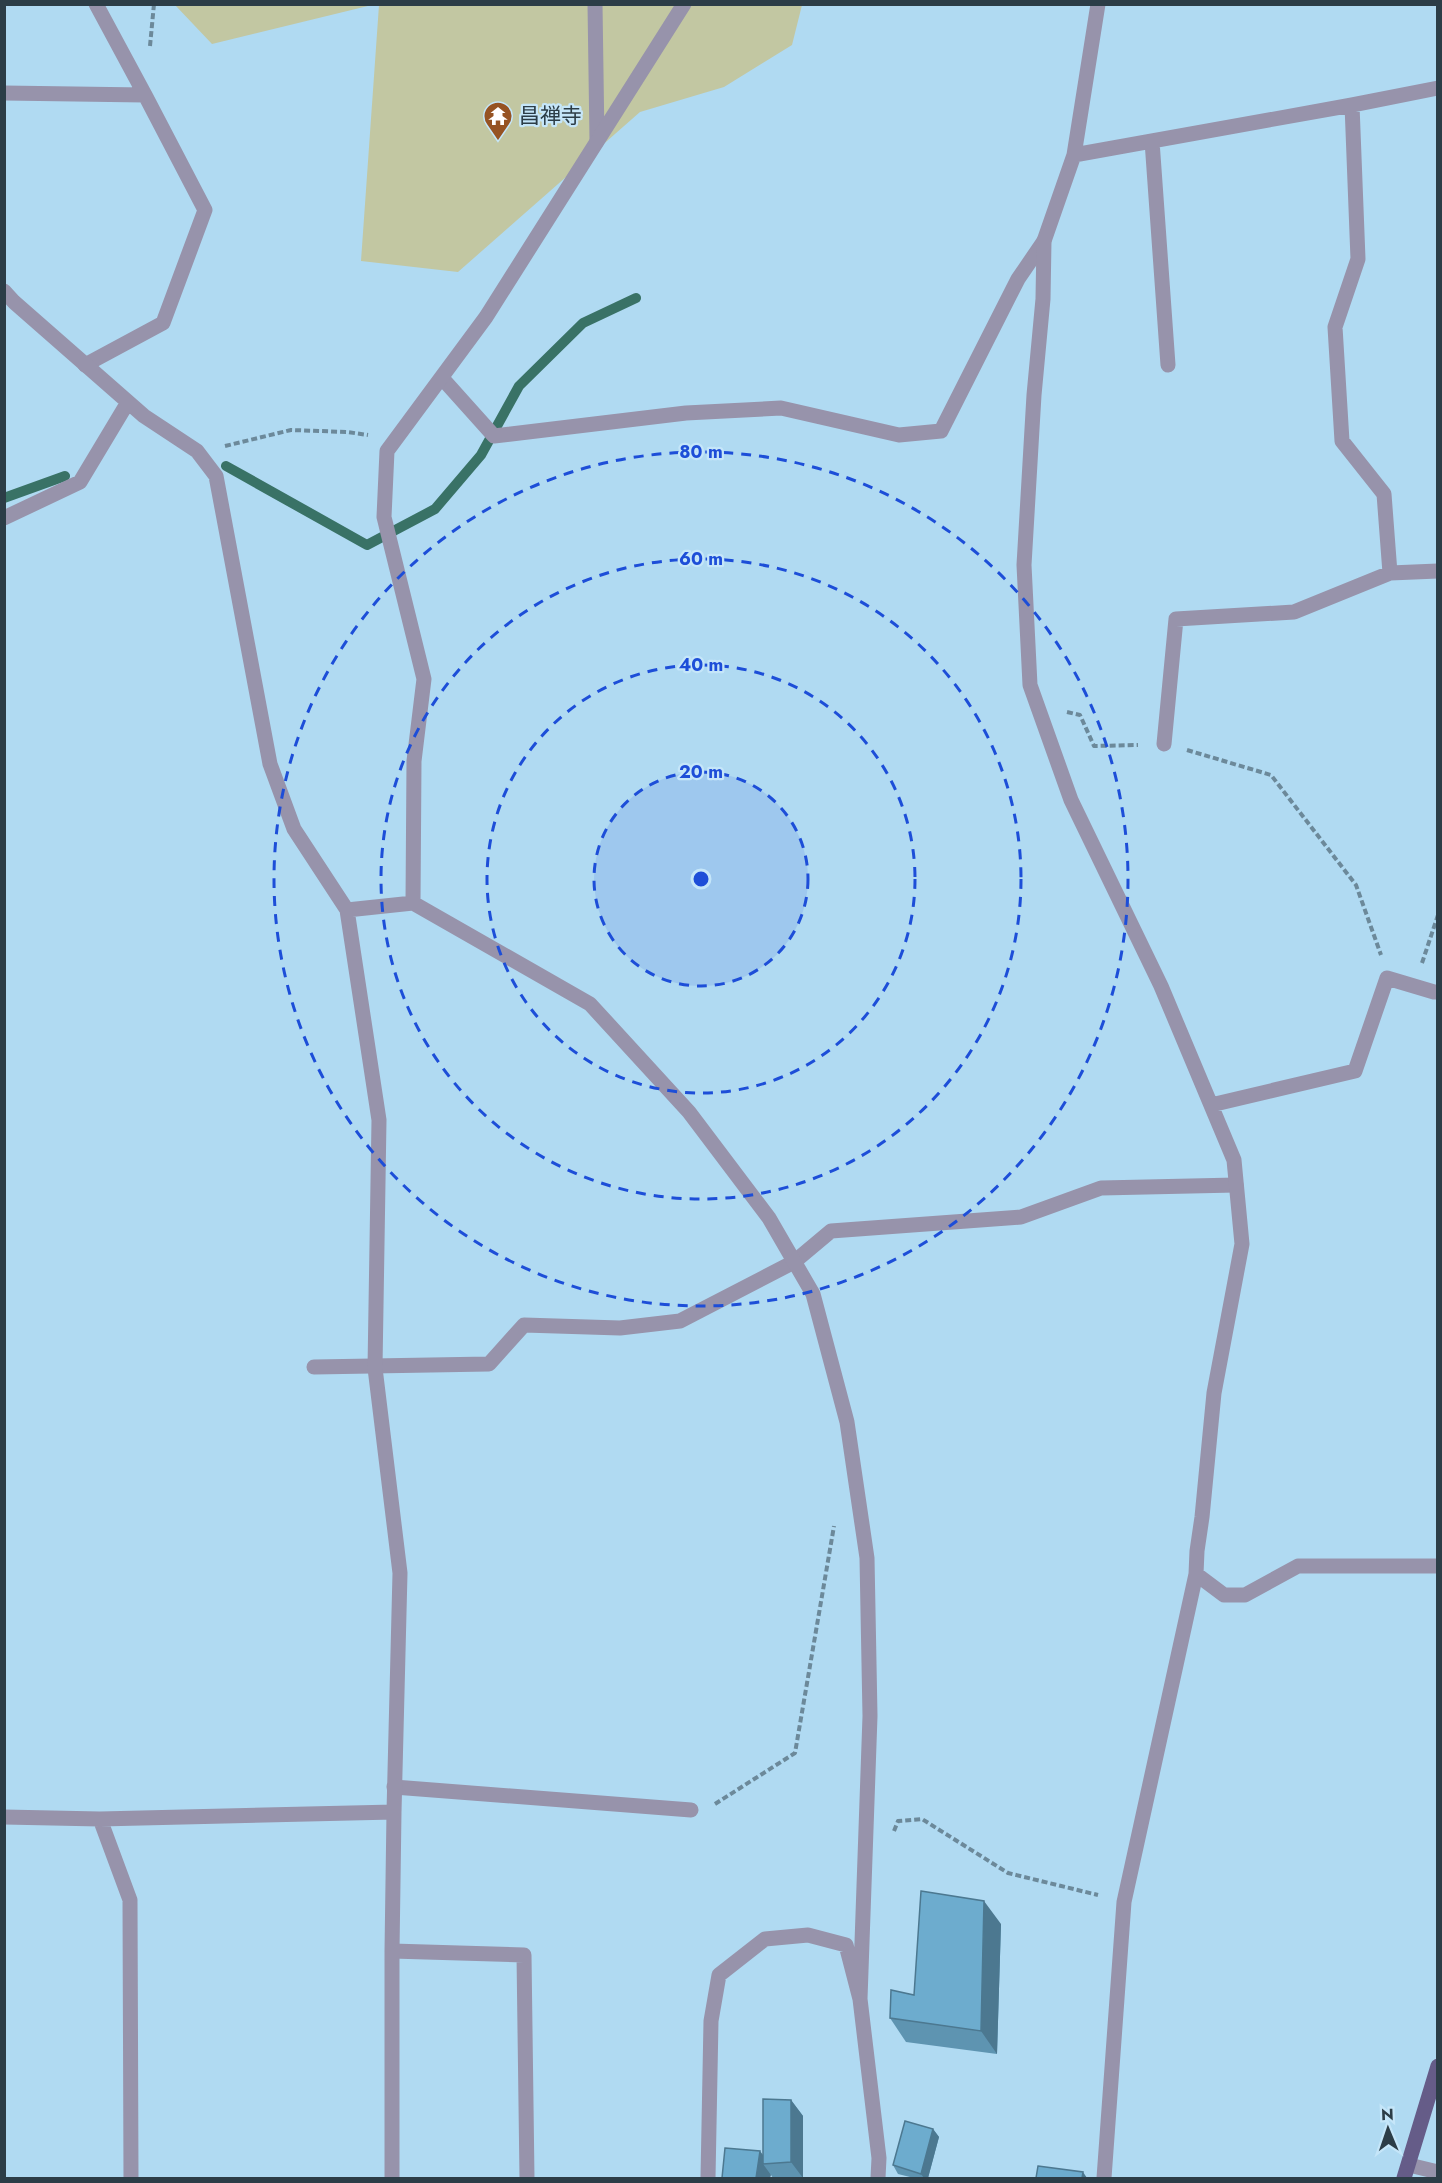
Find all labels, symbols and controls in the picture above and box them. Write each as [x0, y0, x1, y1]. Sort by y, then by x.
temple icon: 昌禅寺 [482, 100, 514, 142]
place label: 昌禅寺 [519, 101, 582, 131]
text: 80 m [679, 439, 723, 465]
text: 60 m [679, 546, 723, 572]
text: 40 m [679, 652, 723, 678]
text: 20 m [679, 759, 723, 785]
centre of rings [691, 869, 711, 889]
north arrow [1358, 2099, 1418, 2159]
text: N [1381, 2103, 1394, 2126]

